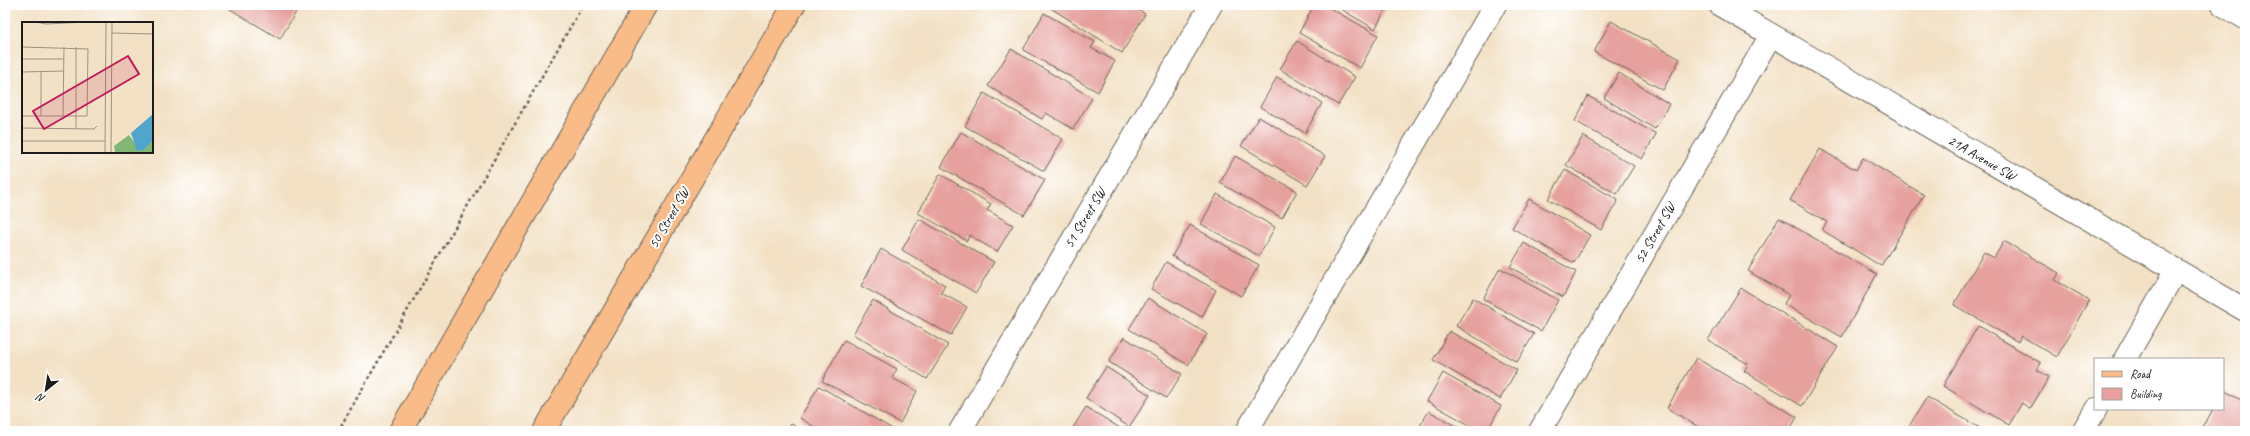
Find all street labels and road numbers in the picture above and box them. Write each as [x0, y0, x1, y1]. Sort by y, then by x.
street label: 21A Avenue SW [1945, 132, 2021, 185]
street label: 50 Street SW [645, 183, 694, 251]
street label: 51 Street SW [1060, 183, 1111, 251]
street label: 52 Street SW [1631, 198, 1680, 266]

